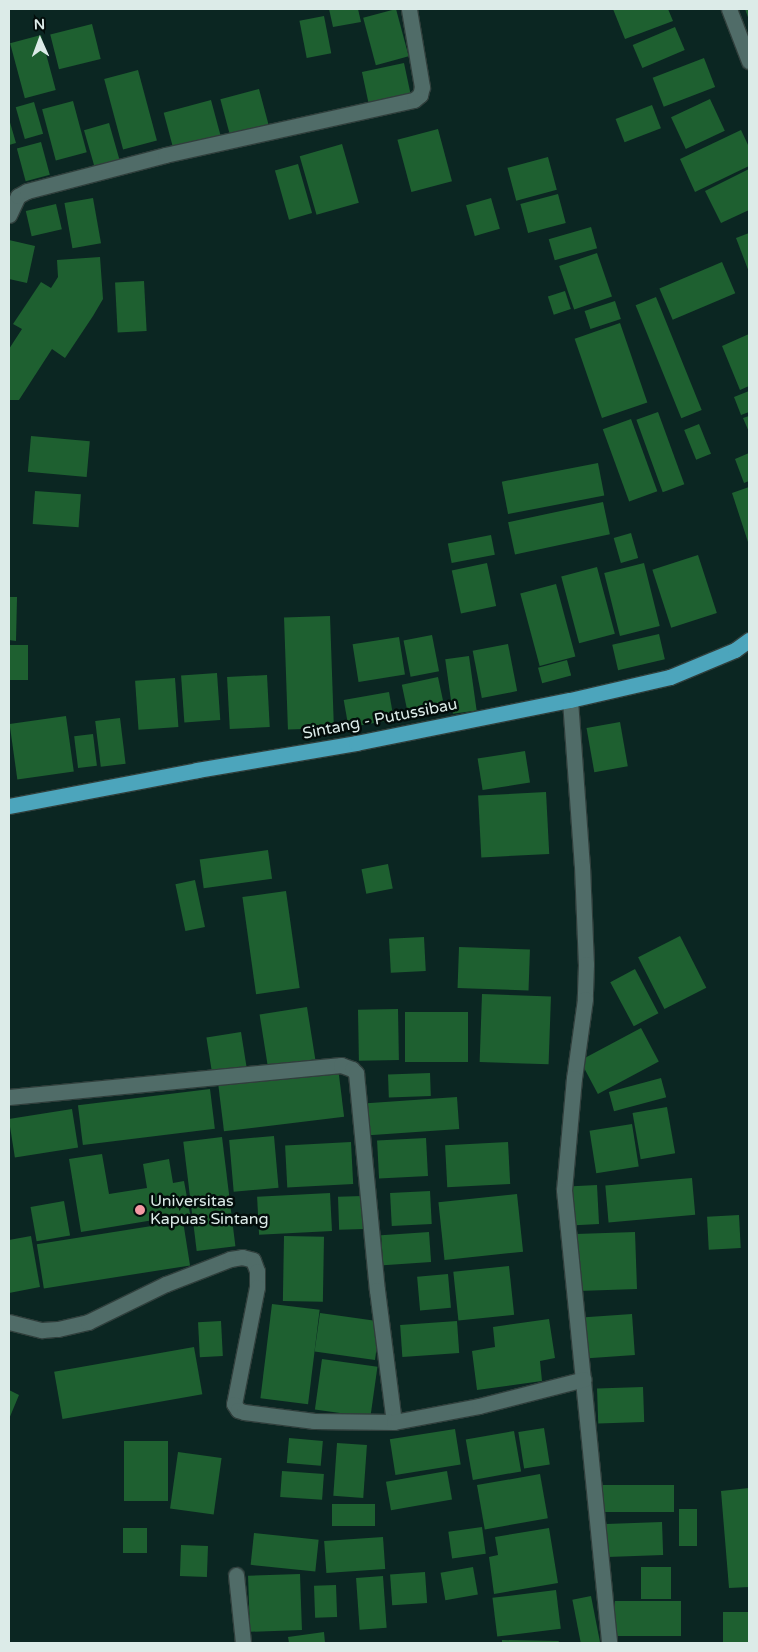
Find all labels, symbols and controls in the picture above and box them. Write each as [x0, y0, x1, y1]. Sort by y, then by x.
north arrow [15, 15, 65, 65]
text: N [34, 16, 45, 33]
street label: Sintang - Putussibau [301, 695, 459, 743]
place label: Universitas Kapuas Sintang [150, 1191, 269, 1229]
marker: Universitas Kapuas Sintang [134, 1204, 146, 1216]

